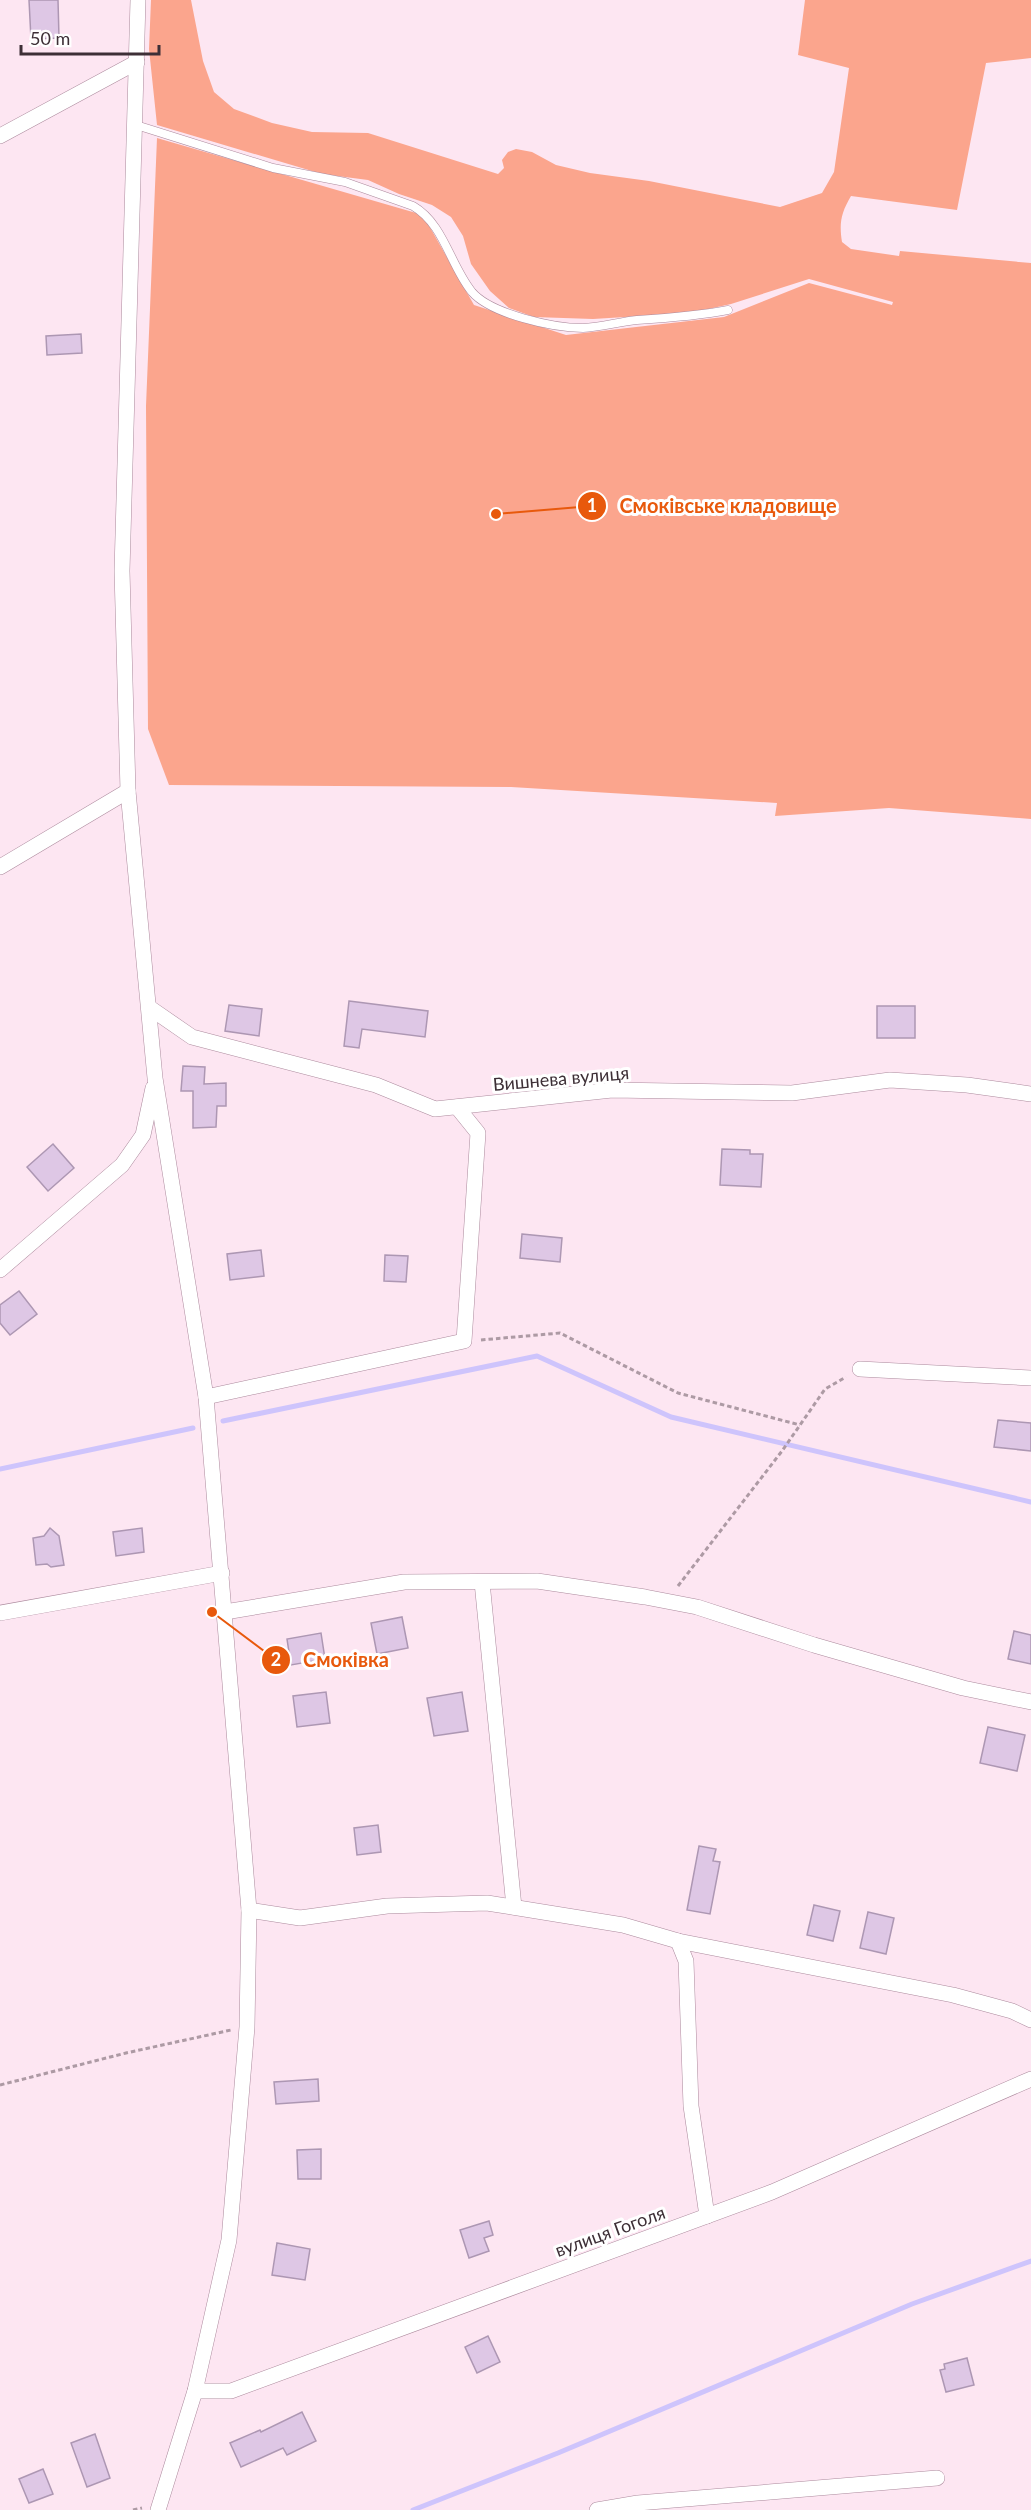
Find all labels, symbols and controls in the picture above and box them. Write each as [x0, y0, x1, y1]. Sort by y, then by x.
scale bar [21, 18, 159, 56]
text: 50 m [30, 27, 70, 49]
callout: Смоківське кладовище [577, 487, 848, 525]
text: Смоківське кладовище [619, 493, 837, 517]
text: 1 [587, 494, 597, 516]
street label: Вишнева вулиця [492, 1061, 630, 1095]
callout: Смоківка [261, 1641, 401, 1679]
text: Смоківка [303, 1647, 389, 1671]
text: 2 [271, 1648, 281, 1670]
street label: вулиця Гоголя [552, 2201, 668, 2261]

